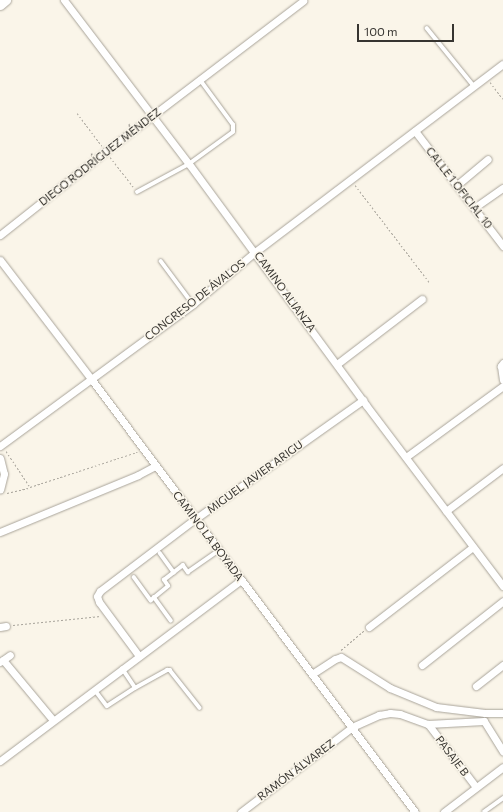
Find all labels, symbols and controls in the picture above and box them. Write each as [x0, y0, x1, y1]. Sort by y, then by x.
scale bar [359, 16, 456, 42]
text: 100 m [364, 24, 398, 38]
street label: DIEGO RODRÍGUEZ MÉNDEZ [36, 105, 164, 209]
street label: CALLE 1 OFICIAL 10 [423, 145, 495, 231]
street label: CAMINO ALIANZA [251, 249, 319, 335]
street label: CONGRESO DE ÁVALOS [142, 257, 248, 343]
street label: MIGUEL JAVIER ARIGU [204, 438, 306, 516]
street label: CAMINO LA BOYADA [170, 489, 246, 583]
street label: PASAJE B [433, 733, 471, 779]
street label: RAMÓN ÁLVAREZ [255, 737, 337, 803]

